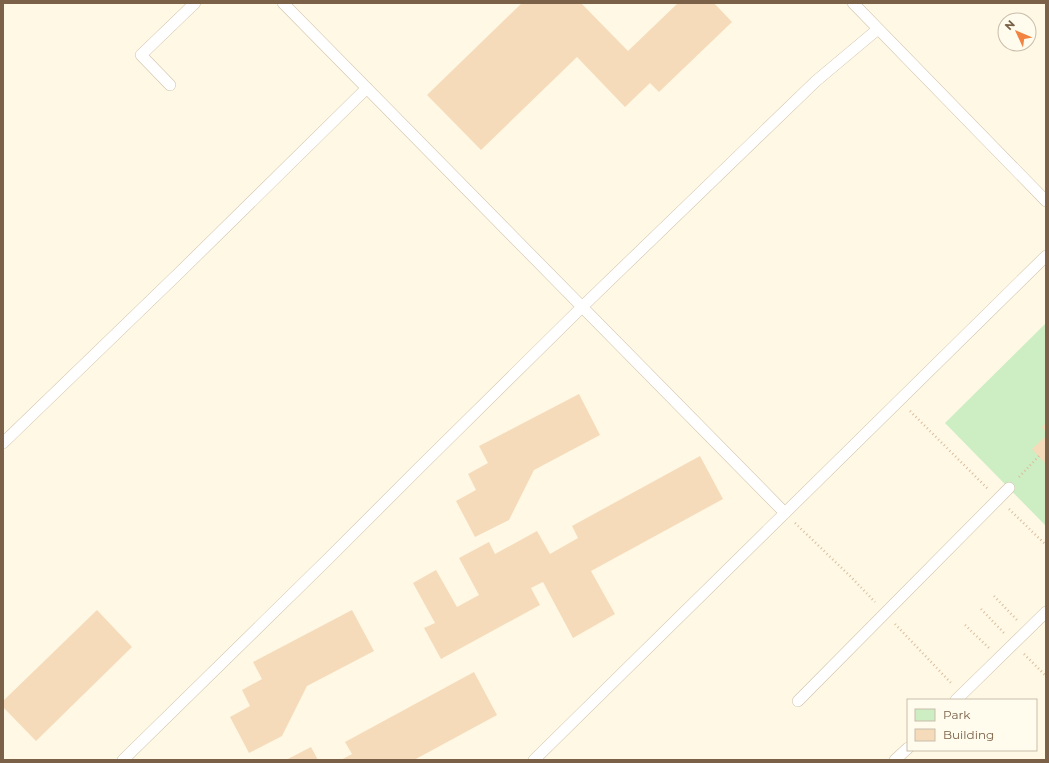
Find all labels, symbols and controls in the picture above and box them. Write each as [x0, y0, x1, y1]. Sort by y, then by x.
north arrow [997, 12, 1037, 52]
text: N [1002, 17, 1018, 33]
legend [907, 699, 1037, 751]
text: Park [943, 707, 971, 722]
text: Building [943, 727, 994, 742]

